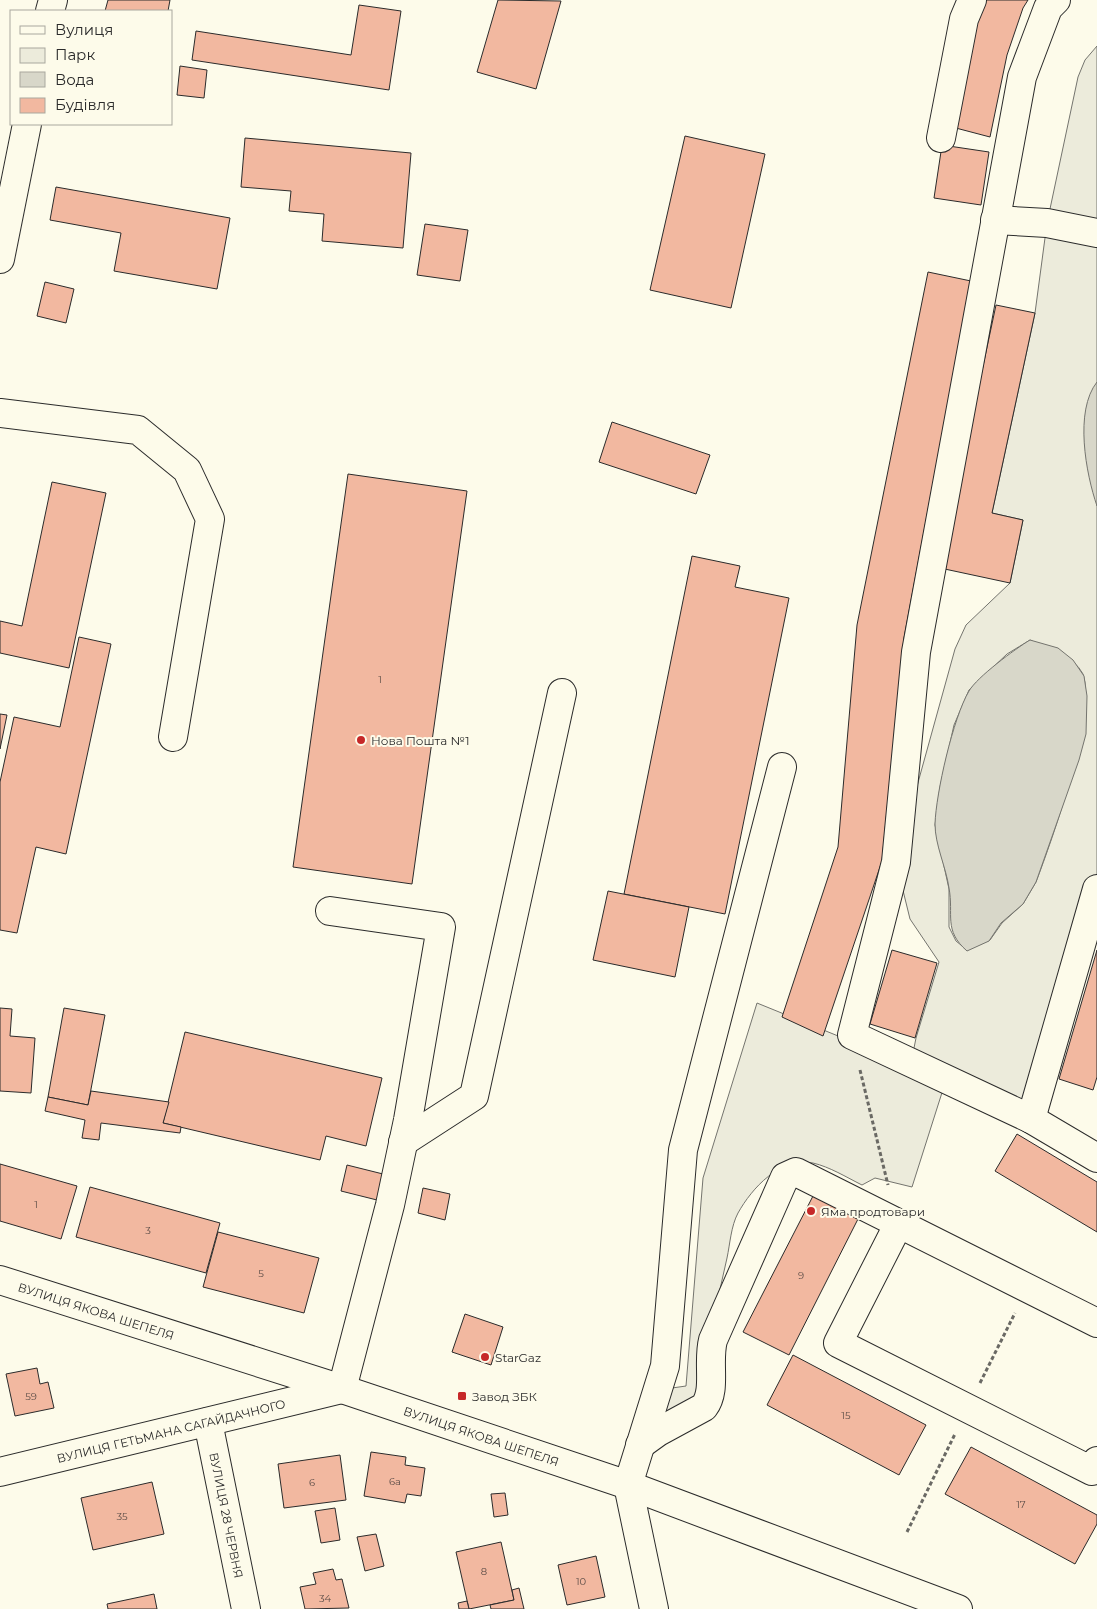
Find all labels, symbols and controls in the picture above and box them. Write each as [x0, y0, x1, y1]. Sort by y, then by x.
legend [10, 10, 172, 125]
text: Вулиця [55, 20, 113, 39]
text: Парк [55, 45, 95, 64]
text: Вода [55, 70, 94, 89]
text: Будівля [55, 95, 115, 114]
house number: 1 [378, 673, 382, 686]
place label: Нова Пошта №1 [371, 733, 469, 748]
marker: Нова Пошта №1 [355, 734, 367, 746]
house number: 1 [34, 1198, 38, 1211]
place label: Яма продтовари [821, 1204, 925, 1219]
marker: Яма продтовари [805, 1205, 817, 1217]
house number: 3 [145, 1224, 151, 1237]
house number: 5 [258, 1267, 264, 1280]
house number: 9 [798, 1269, 804, 1282]
street label: ВУЛИЦЯ ЯКОВА ШЕПЕЛЯ [16, 1279, 176, 1343]
place label: StarGaz [495, 1350, 541, 1365]
marker: StarGaz [479, 1351, 491, 1363]
place label: Завод ЗБК [472, 1389, 537, 1404]
house number: 59 [25, 1390, 37, 1403]
marker: Завод ЗБК [456, 1390, 468, 1402]
street label: ВУЛИЦЯ ГЕТЬМАНА САГАЙДАЧНОГО [55, 1396, 287, 1465]
street label: ВУЛИЦЯ ЯКОВА ШЕПЕЛЯ [402, 1403, 561, 1469]
house number: 15 [841, 1409, 851, 1422]
street label: ВУЛИЦЯ 28 ЧЕРВНЯ [207, 1451, 247, 1579]
house number: 6а [389, 1475, 401, 1488]
house number: 6 [309, 1476, 315, 1489]
house number: 17 [1016, 1498, 1026, 1511]
house number: 35 [116, 1510, 128, 1523]
house number: 8 [481, 1565, 487, 1578]
house number: 10 [576, 1575, 586, 1588]
house number: 34 [319, 1592, 332, 1605]

